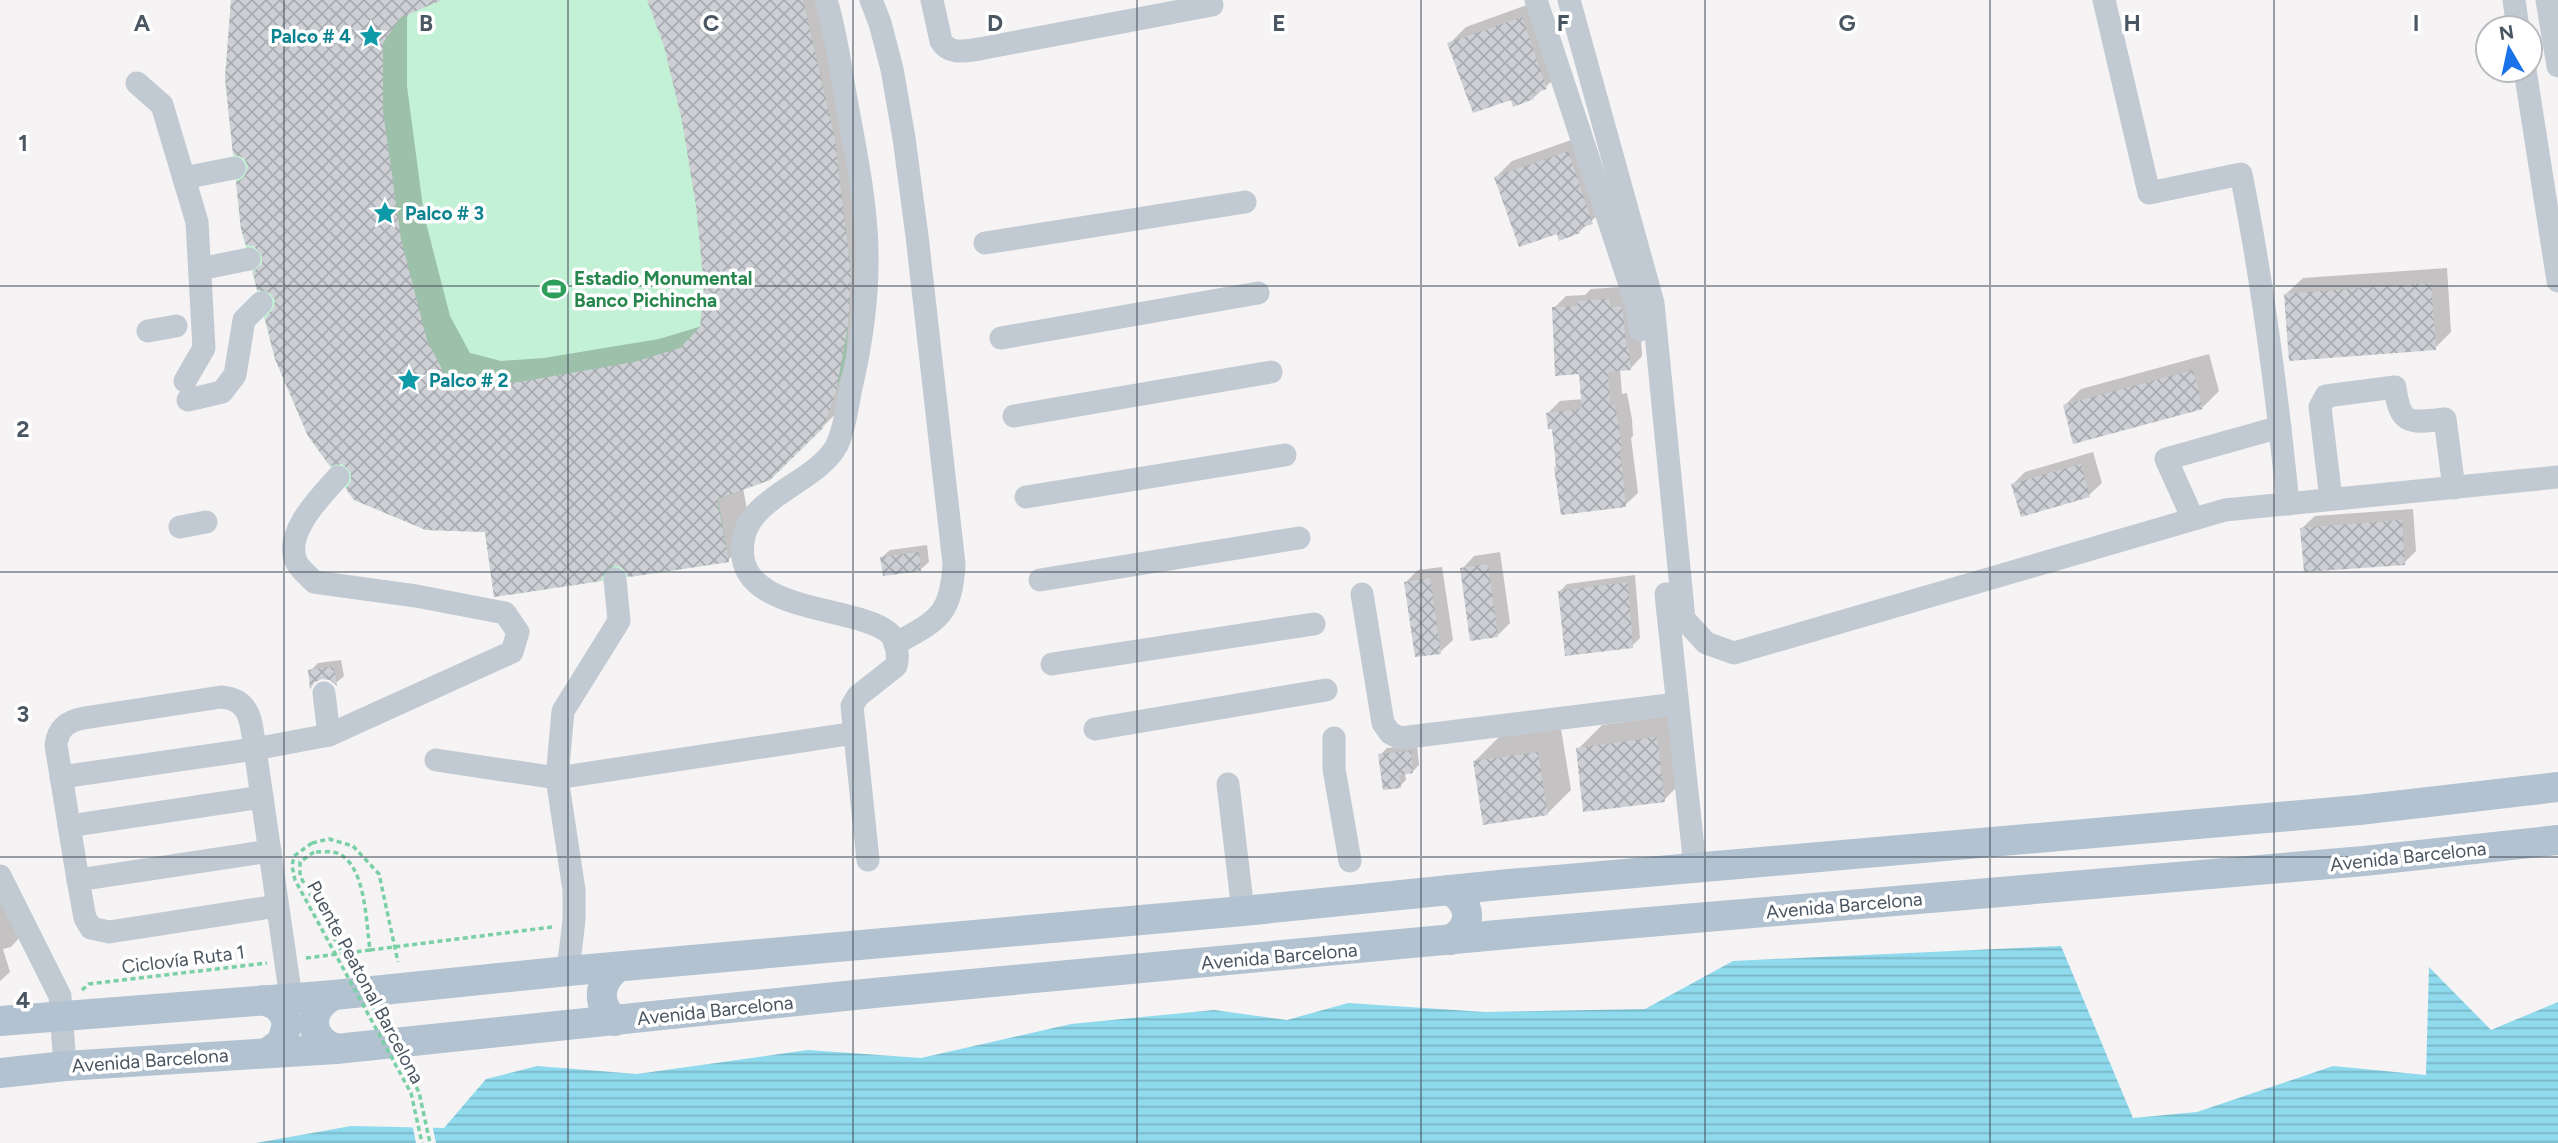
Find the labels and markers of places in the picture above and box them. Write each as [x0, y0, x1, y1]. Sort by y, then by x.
place icon: Palco # 4 [357, 22, 385, 50]
place label: Palco # 4 [270, 25, 351, 48]
place icon: Palco # 3 [371, 199, 399, 227]
place label: Palco # 3 [405, 202, 484, 225]
place label: Estadio Monumental Banco Pichincha [574, 267, 753, 312]
sports icon: Estadio Monumental Banco Pichincha [540, 275, 568, 303]
place icon: Palco # 2 [395, 366, 423, 394]
place label: Palco # 2 [429, 369, 509, 392]

